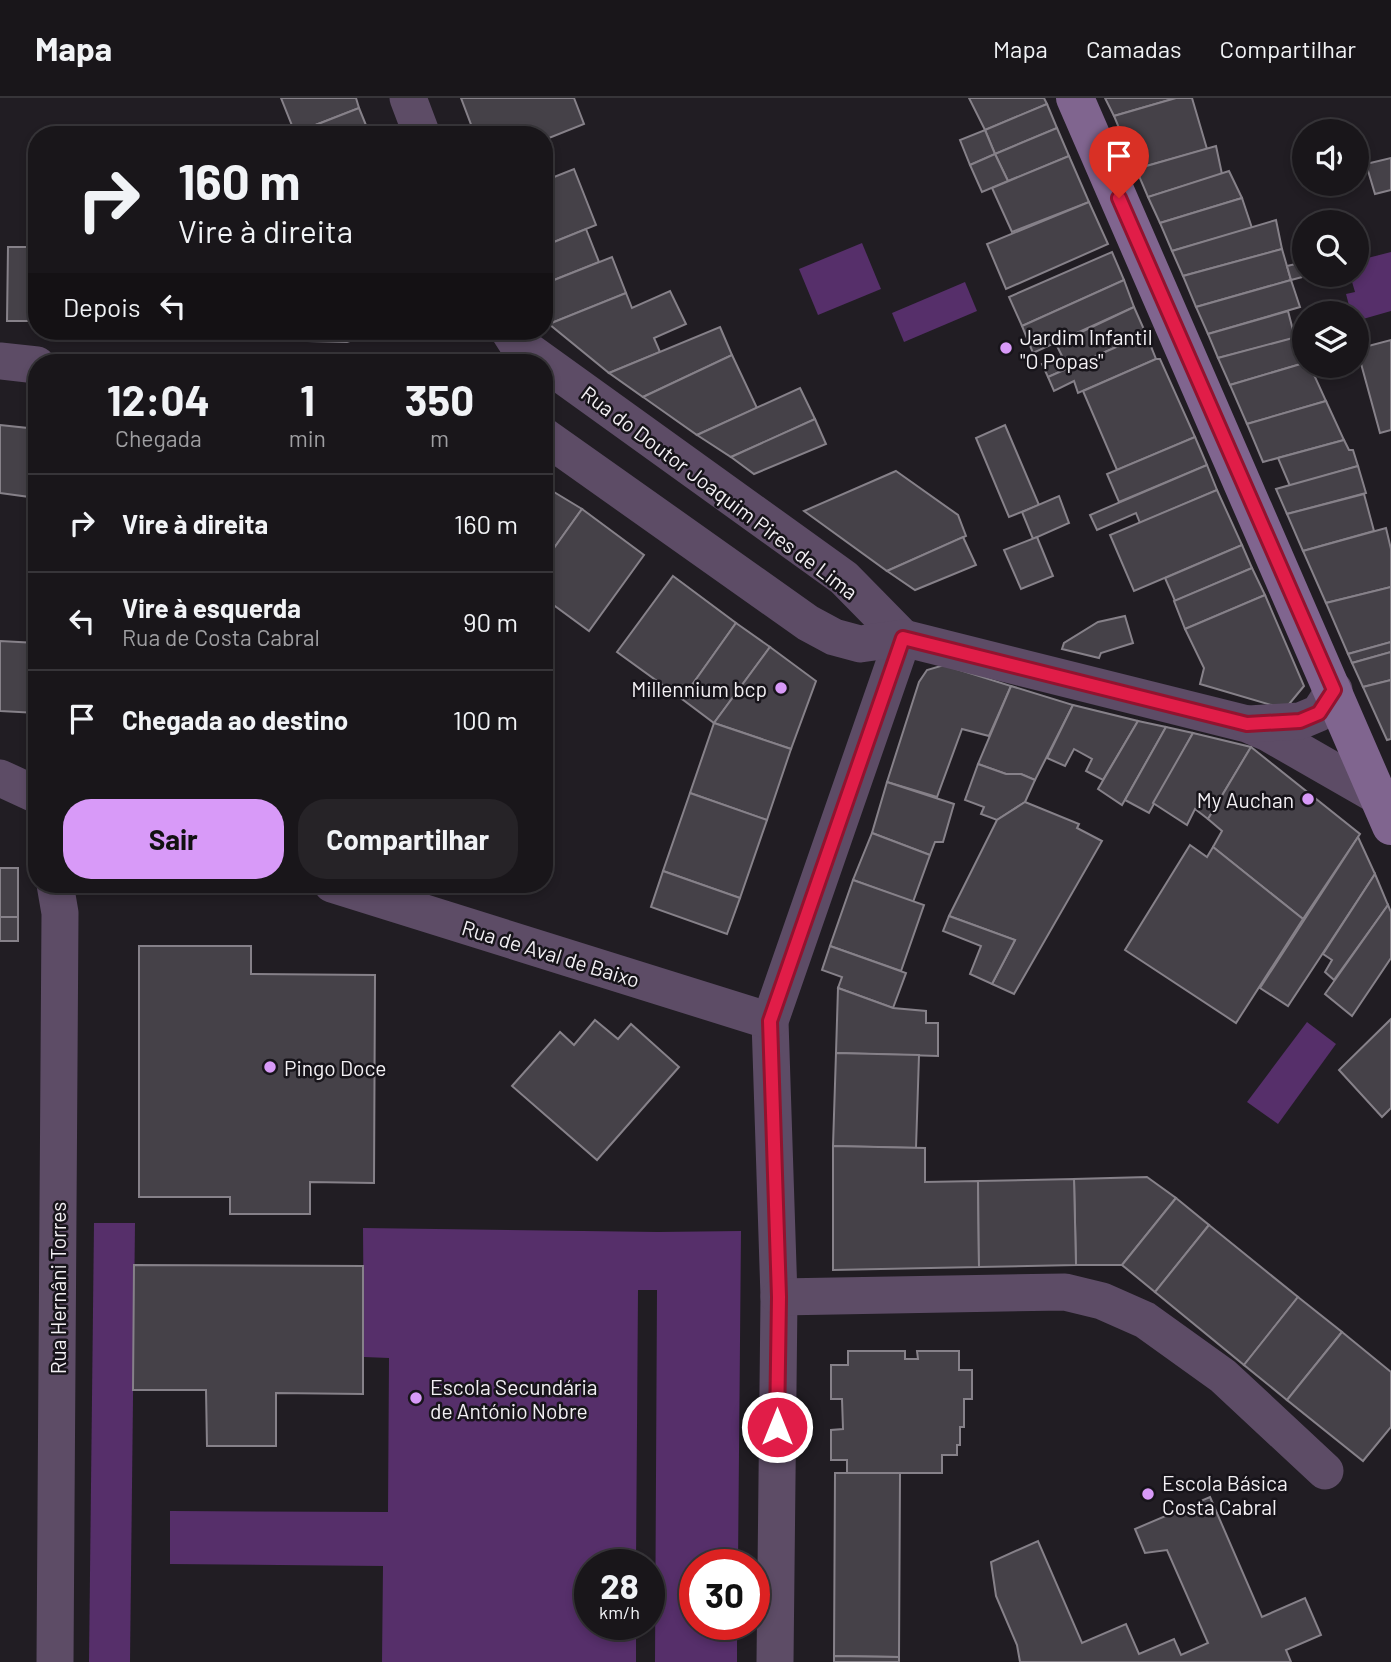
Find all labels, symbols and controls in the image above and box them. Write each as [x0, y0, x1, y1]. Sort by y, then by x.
text: Mapa [35, 28, 112, 68]
text: Mapa [993, 34, 1048, 63]
text: Camadas [1086, 34, 1182, 63]
text: Compartilhar [1220, 34, 1356, 63]
map controls [1292, 119, 1369, 378]
button: sound [1292, 119, 1369, 196]
pin [1089, 126, 1149, 198]
icon: arrive [1100, 137, 1138, 175]
text: 160 m [178, 151, 300, 210]
icon: right [63, 154, 154, 245]
button: search [1292, 210, 1369, 287]
text: Vire à direita [178, 211, 353, 249]
icon: left [154, 287, 192, 325]
text: Depois [63, 291, 140, 322]
button: layers [1292, 301, 1369, 378]
place label: Jardim Infantil "O Popas" [1020, 324, 1153, 373]
marker: Jardim Infantil "O Popas" [998, 340, 1014, 356]
text: 12:04 [107, 374, 210, 424]
text: 1 [300, 374, 315, 424]
text: 350 [405, 374, 474, 424]
street label: Rua do Doutor Joaquim Pires de Lima [577, 380, 863, 604]
text: Chegada [115, 424, 202, 452]
text: min [289, 424, 326, 452]
text: m [430, 424, 449, 452]
icon: right [63, 504, 101, 542]
text: Vire à direita [122, 508, 268, 539]
text: 160 m [454, 508, 518, 539]
text: Vire à esquerda [122, 592, 301, 623]
icon: left [63, 602, 101, 640]
text: 90 m [463, 606, 518, 637]
text: Rua de Costa Cabral [122, 623, 320, 651]
place label: Millennium bcp [631, 676, 767, 701]
marker: Millennium bcp [773, 680, 789, 696]
icon: arrive [63, 700, 101, 738]
text: Chegada ao destino [122, 704, 348, 735]
text: 100 m [453, 704, 518, 735]
place label: My Auchan [1197, 787, 1294, 812]
marker: My Auchan [1300, 791, 1316, 807]
button: Sair [63, 799, 284, 879]
button: Compartilhar [298, 799, 518, 879]
street label: Rua de Aval de Baixo [459, 914, 643, 992]
place label: Pingo Doce [284, 1055, 386, 1080]
marker: Pingo Doce [262, 1059, 278, 1075]
street label: Rua Hernâni Torres [45, 1202, 70, 1374]
place label: Escola Secundária de António Nobre [430, 1374, 598, 1423]
marker: Escola Secundária de António Nobre [408, 1390, 424, 1406]
position arrow [740, 1390, 814, 1464]
place label: Escola Básica Costa Cabral [1162, 1470, 1288, 1519]
marker: Escola Básica Costa Cabral [1140, 1486, 1156, 1502]
speed limit sign: 30 [679, 1549, 770, 1640]
text: 28 [600, 1564, 639, 1606]
text: km/h [599, 1601, 640, 1623]

